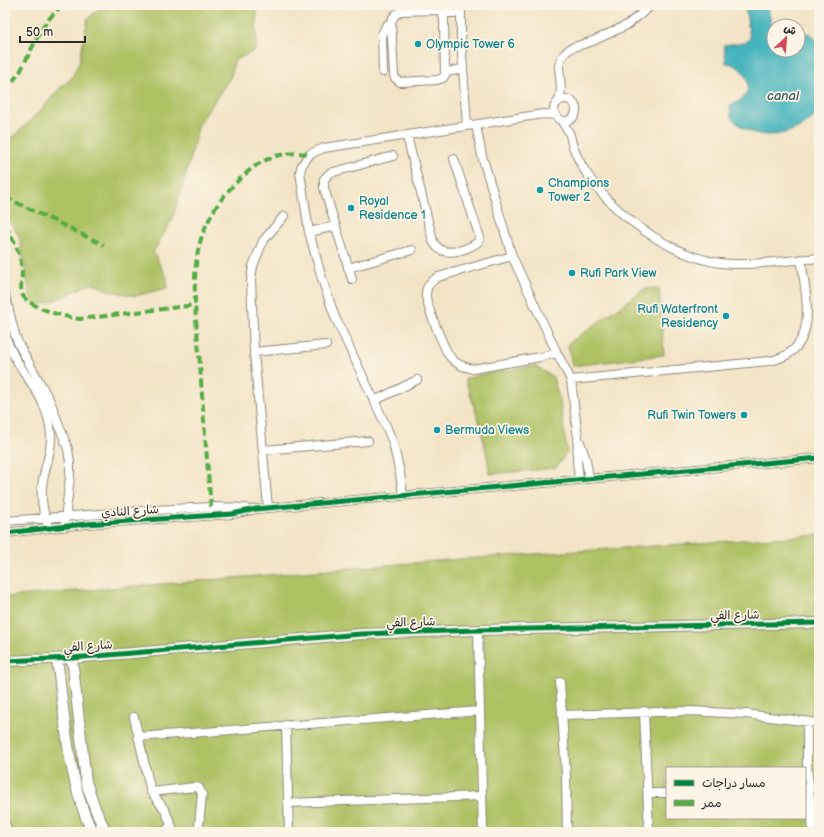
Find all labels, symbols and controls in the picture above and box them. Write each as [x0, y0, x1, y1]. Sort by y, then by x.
scale bar [20, 18, 85, 44]
north arrow [766, 18, 806, 58]
text: ش [782, 21, 798, 38]
text: 50 m [26, 25, 53, 40]
place label: Olympic Tower 6 [426, 37, 515, 52]
marker: Olympic Tower 6 [413, 39, 423, 49]
water label: canal [767, 88, 800, 104]
place label: Champions Tower 2 [548, 176, 609, 205]
marker: Champions Tower 2 [535, 185, 545, 195]
place label: Royal Residence 1 [359, 194, 426, 223]
marker: Royal Residence 1 [346, 203, 356, 213]
place label: Rufi Park View [580, 266, 657, 281]
marker: Rufi Park View [567, 268, 577, 278]
place label: Rufi Waterfront Residency [637, 302, 719, 331]
marker: Rufi Waterfront Residency [721, 311, 731, 321]
place label: Rufi Twin Towers [647, 408, 736, 423]
marker: Rufi Twin Towers [739, 410, 749, 420]
place label: Bermuda Views [445, 423, 529, 438]
marker: Bermuda Views [432, 425, 442, 435]
street label: شارع النادي [101, 502, 159, 522]
street label: شارع الفي [710, 608, 760, 626]
street label: شارع الفي [386, 614, 436, 634]
street label: شارع الفي [63, 637, 113, 659]
legend [666, 767, 806, 819]
text: مسار دراجات [702, 776, 766, 791]
text: ممر [701, 796, 721, 811]

